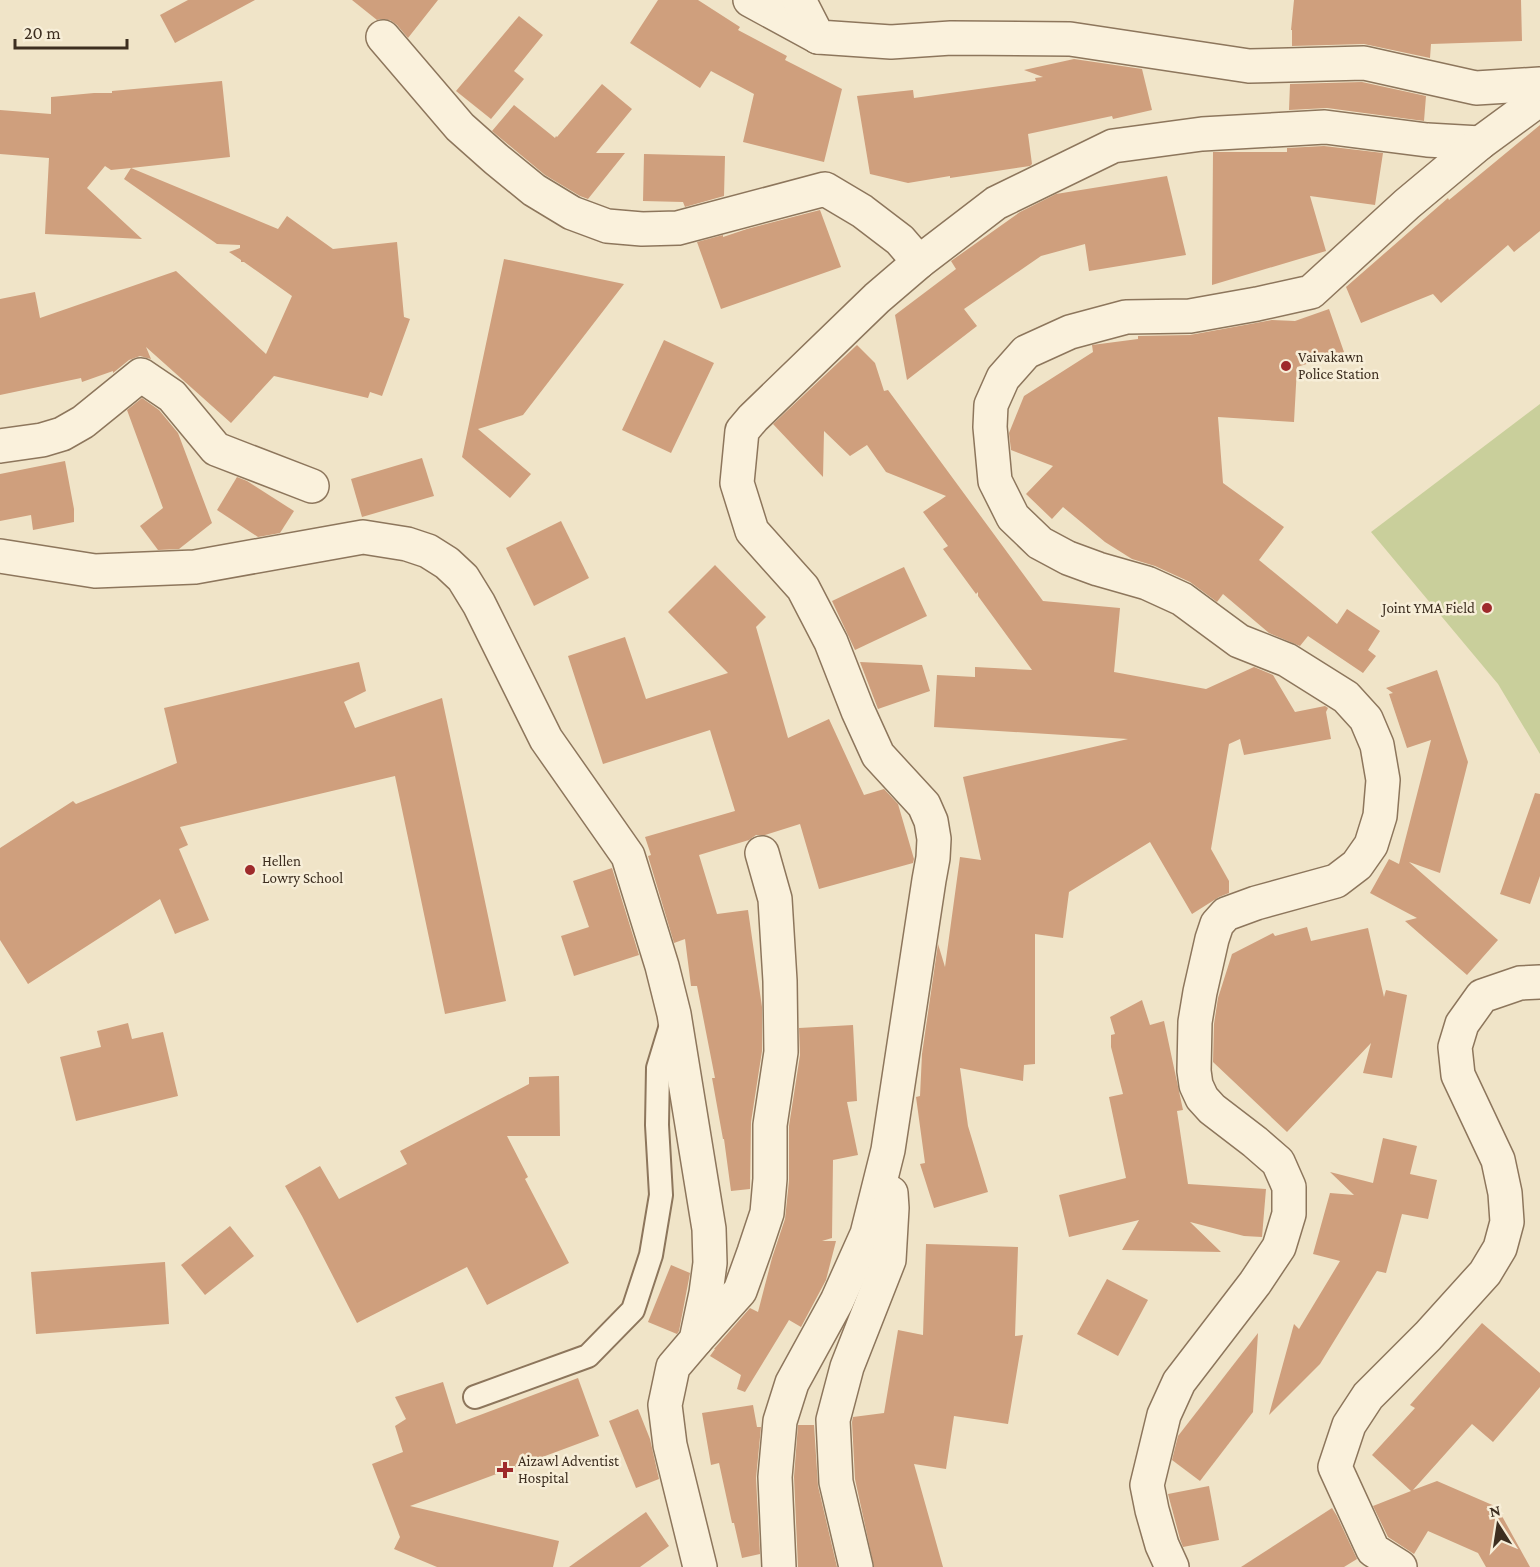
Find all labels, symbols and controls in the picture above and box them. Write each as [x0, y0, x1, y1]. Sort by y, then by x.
scale bar [15, 12, 128, 50]
text: 20 m [24, 23, 61, 43]
place label: Vaivakawn Police Station [1298, 349, 1379, 382]
marker: Vaivakawn Police Station [1279, 359, 1293, 373]
place label: Joint YMA Field [1380, 600, 1475, 617]
marker: Joint YMA Field [1480, 601, 1494, 615]
place label: Hellen Lowry School [262, 853, 343, 887]
marker: Hellen Lowry School [243, 863, 257, 877]
place label: Aizawl Adventist Hospital [518, 1453, 620, 1487]
marker: Aizawl Adventist Hospital [496, 1461, 514, 1479]
north arrow [1468, 1495, 1528, 1555]
text: N [1488, 1501, 1502, 1520]

